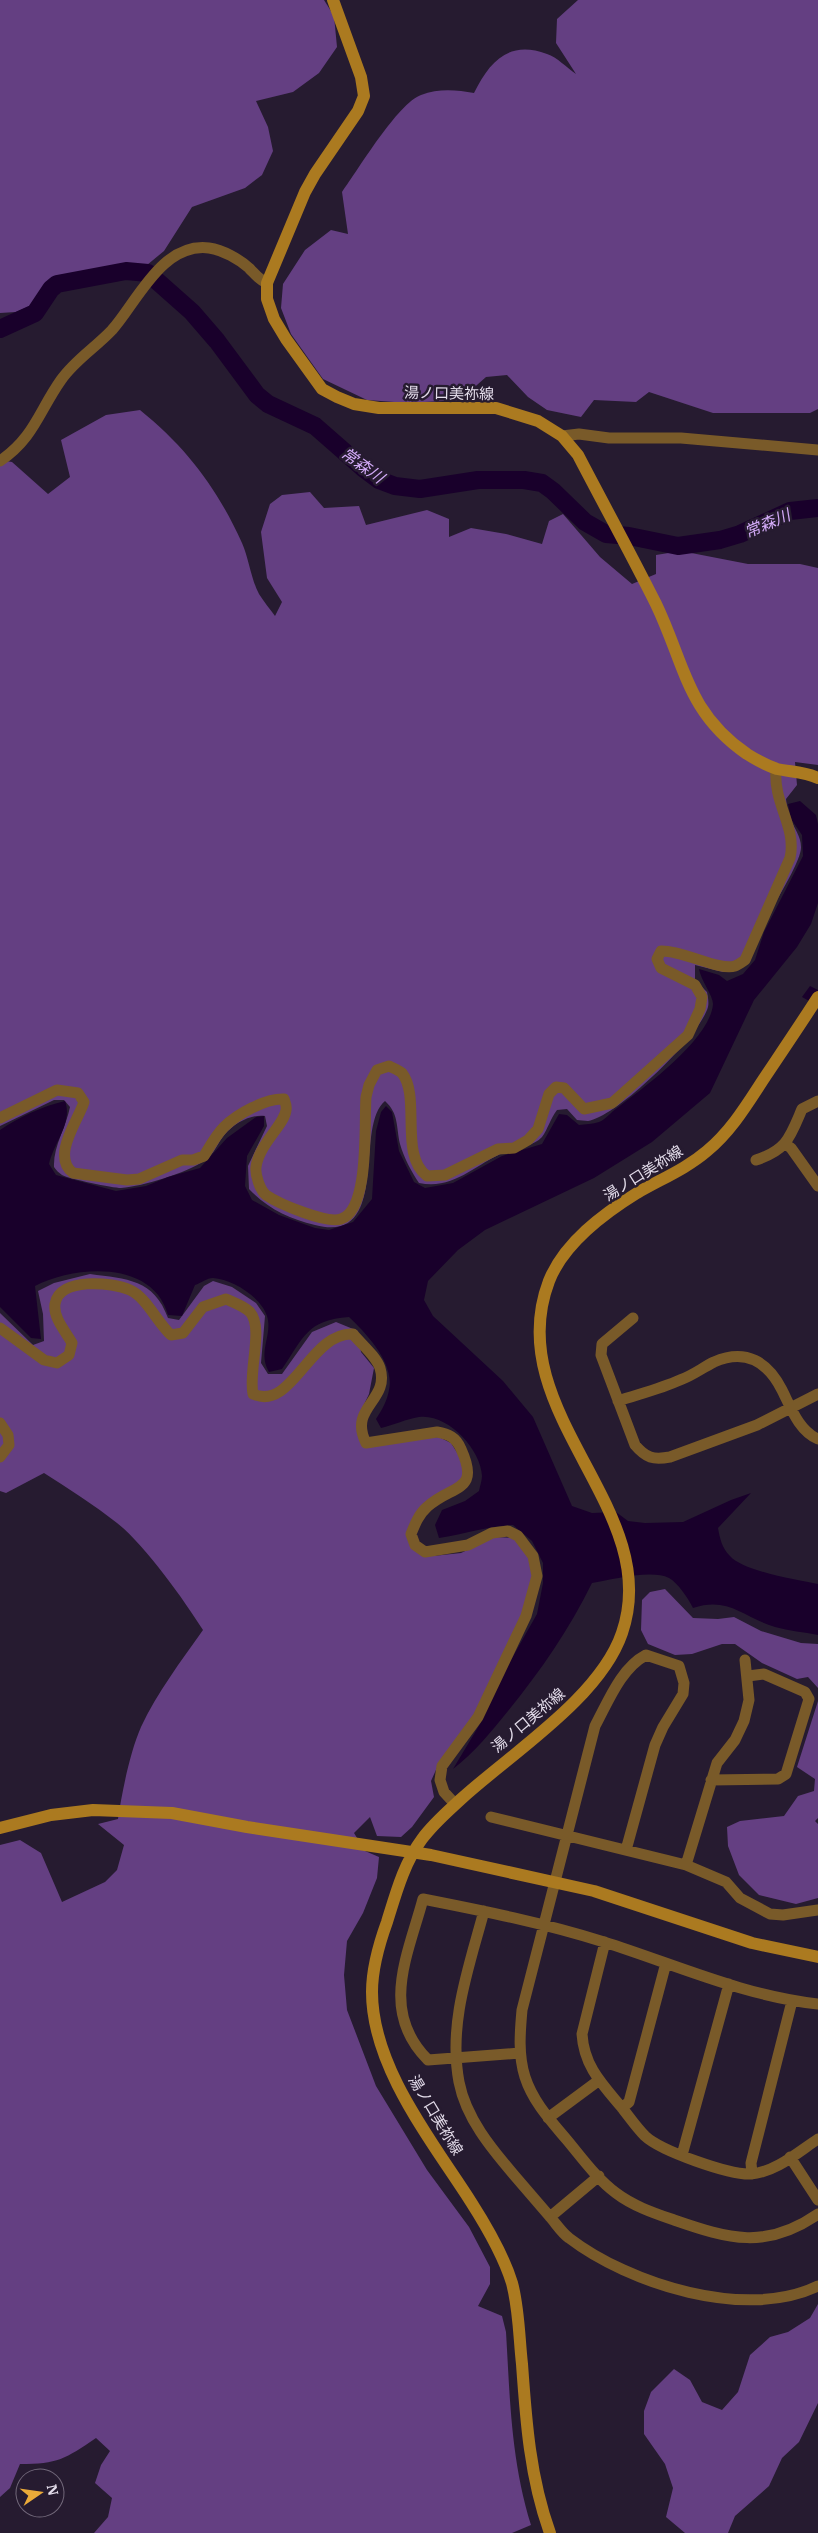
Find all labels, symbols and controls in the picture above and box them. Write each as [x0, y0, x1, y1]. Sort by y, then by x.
street label: 湯ノ口美祢線 [404, 383, 494, 403]
water label: 常森川 [338, 443, 390, 488]
water label: 常森川 [741, 504, 795, 542]
street label: 湯ノ口美祢線 [600, 1141, 686, 1205]
street label: 湯ノ口美祢線 [487, 1684, 569, 1756]
street label: 湯ノ口美祢線 [405, 2072, 467, 2158]
north arrow [15, 2468, 65, 2518]
text: N [43, 2483, 63, 2497]

